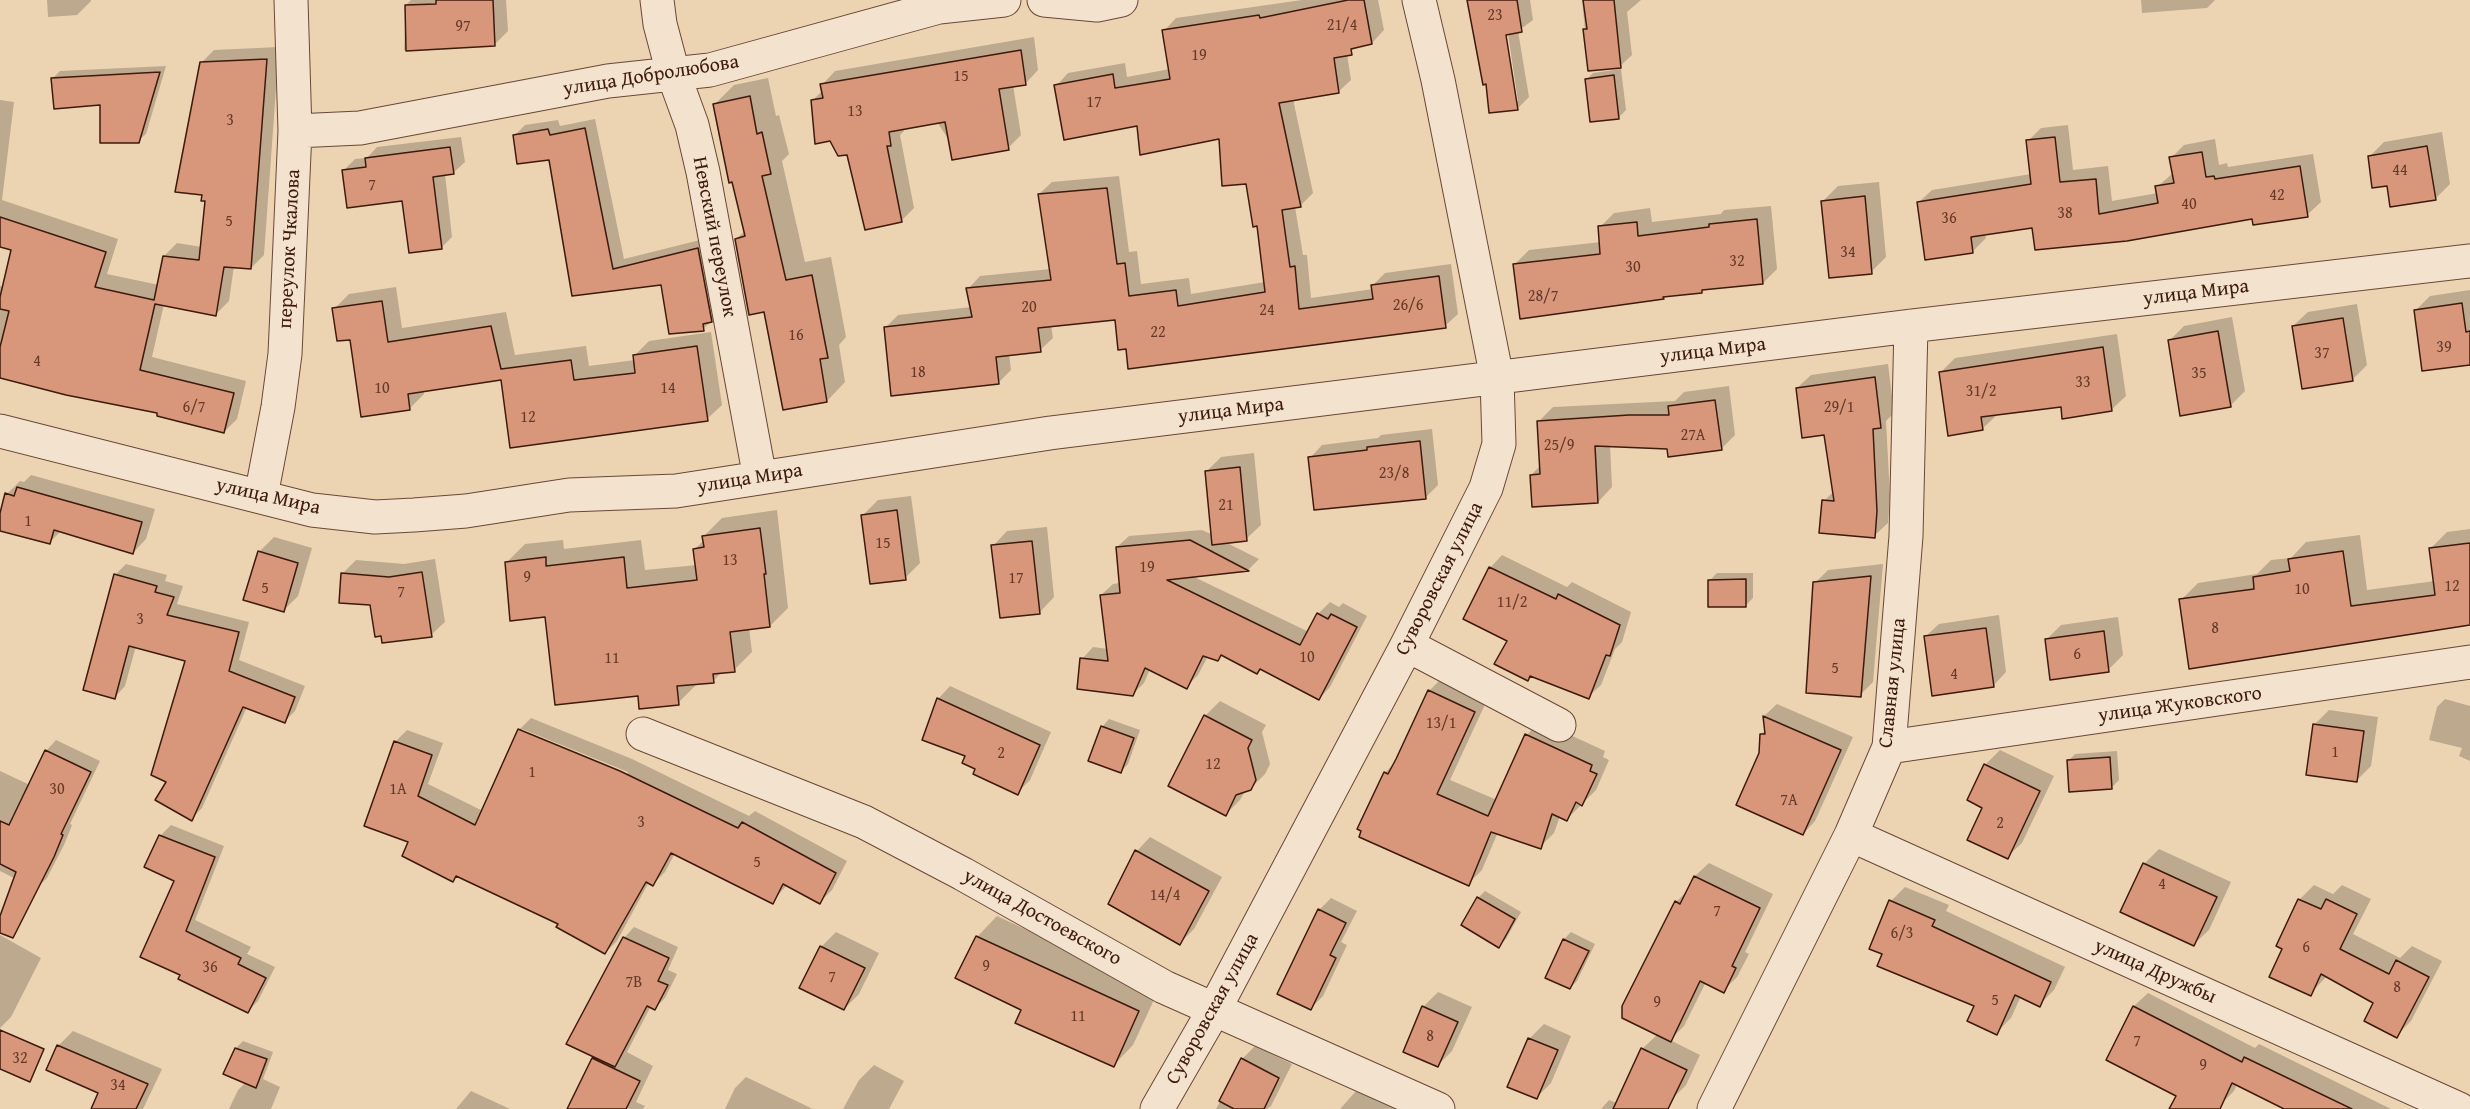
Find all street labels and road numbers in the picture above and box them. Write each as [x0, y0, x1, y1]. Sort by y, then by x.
street label: улица Добролюбова [561, 50, 741, 102]
street label: Невский переулок [687, 155, 741, 319]
street label: переулок Чкалова [274, 169, 306, 329]
street label: улица Мира [2142, 275, 2250, 311]
street label: улица Мира [1659, 333, 1767, 369]
street label: улица Мира [1177, 393, 1285, 429]
street label: улица Мира [696, 459, 804, 499]
street label: улица Мира [214, 473, 322, 521]
street label: Суворовская улица [1391, 498, 1489, 660]
street label: Славная улица [1874, 617, 1912, 749]
street label: улица Жуковского [2097, 682, 2263, 728]
street label: улица Достоевского [959, 864, 1125, 972]
street label: Суворовская улица [1162, 929, 1264, 1089]
street label: улица Дружбы [2090, 934, 2220, 1010]

